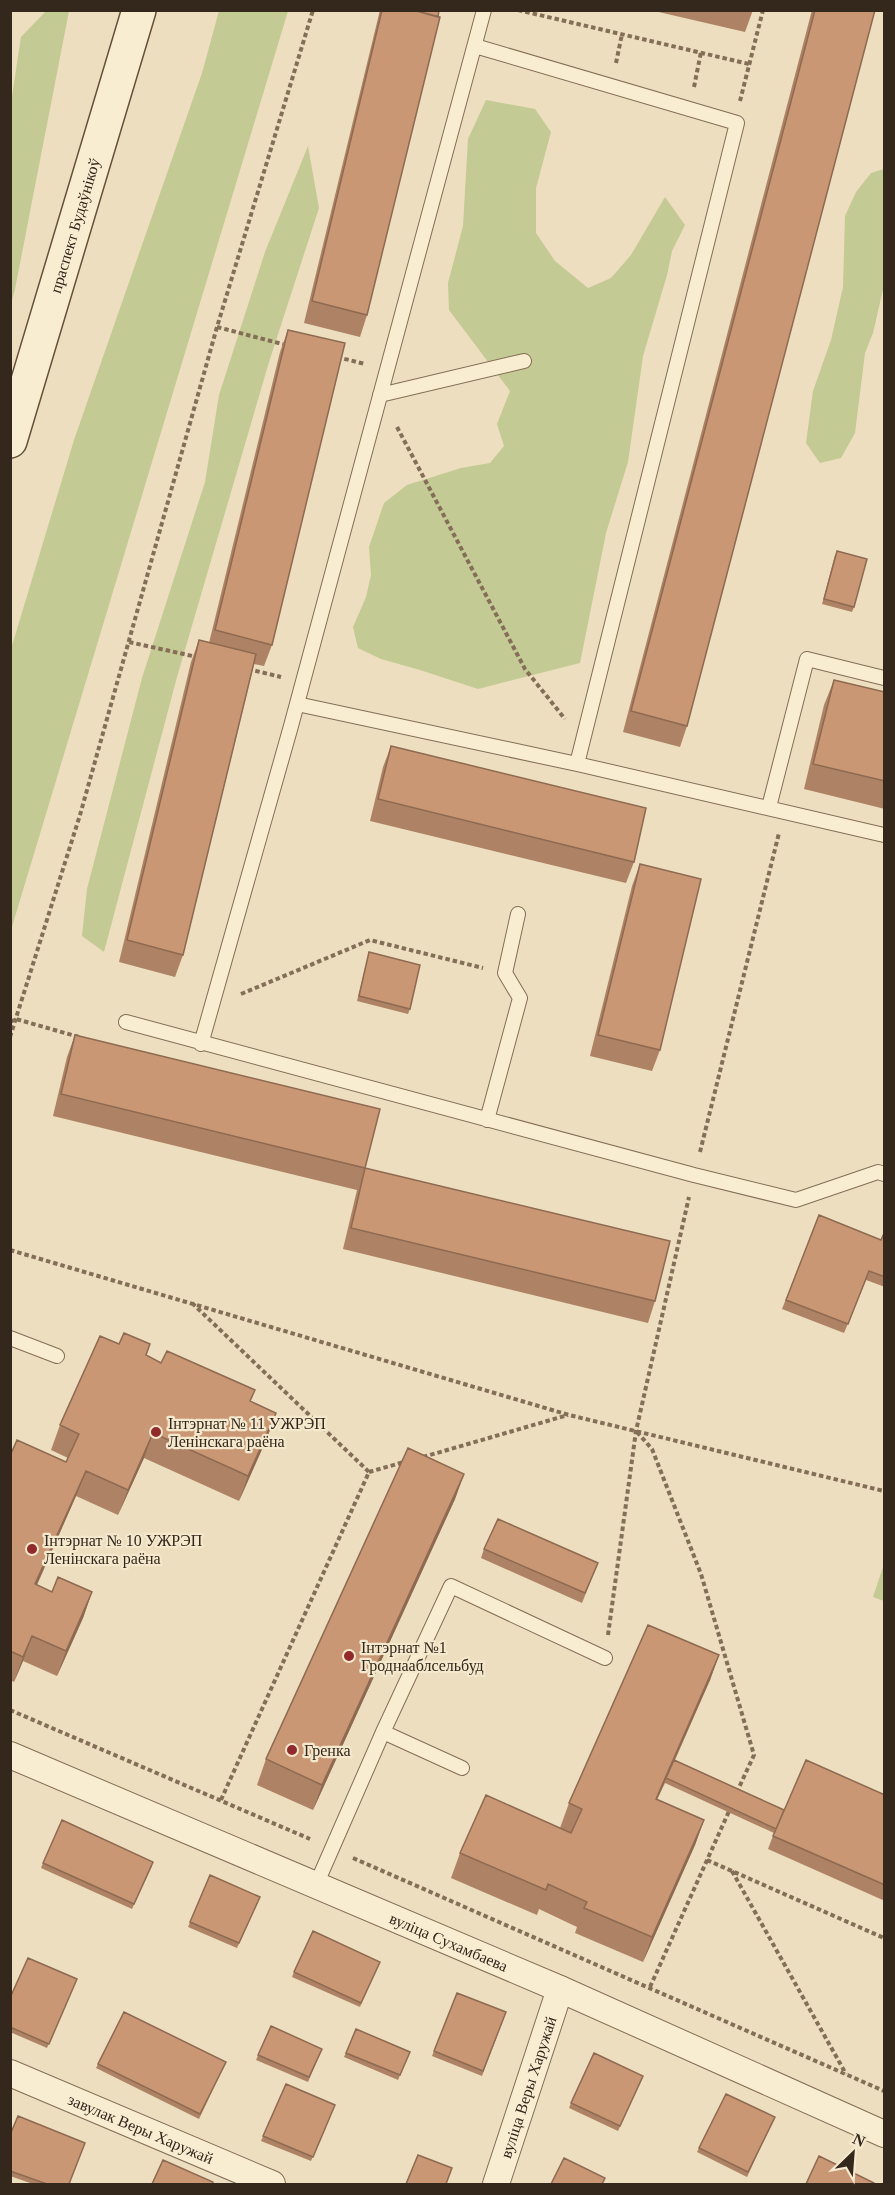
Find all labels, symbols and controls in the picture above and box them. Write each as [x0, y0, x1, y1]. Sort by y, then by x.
street label: праспект Будаўнікоў [47, 156, 104, 295]
place label: Інтэрнат № 11 УЖРЭП Ленінскага раёна [168, 1415, 326, 1451]
marker: Інтэрнат № 11 УЖРЭП Ленінскага раёна [149, 1425, 163, 1439]
place label: Інтэрнат № 10 УЖРЭП Ленінскага раёна [44, 1532, 203, 1568]
marker: Інтэрнат № 10 УЖРЭП Ленінскага раёна [25, 1542, 39, 1556]
place label: Інтэрнат №1 Гроднааблсельбуд [361, 1639, 484, 1675]
marker: Інтэрнат №1 Гроднааблсельбуд [342, 1649, 356, 1663]
place label: Гренка [304, 1742, 351, 1760]
marker: Гренка [285, 1743, 299, 1757]
street label: вуліца Сухамбаева [387, 1910, 510, 1975]
street label: вуліца Веры Харужай [497, 2014, 560, 2160]
street label: завулак Веры Харужай [65, 2091, 216, 2167]
north arrow [823, 2123, 883, 2183]
text: N [850, 2130, 868, 2150]

